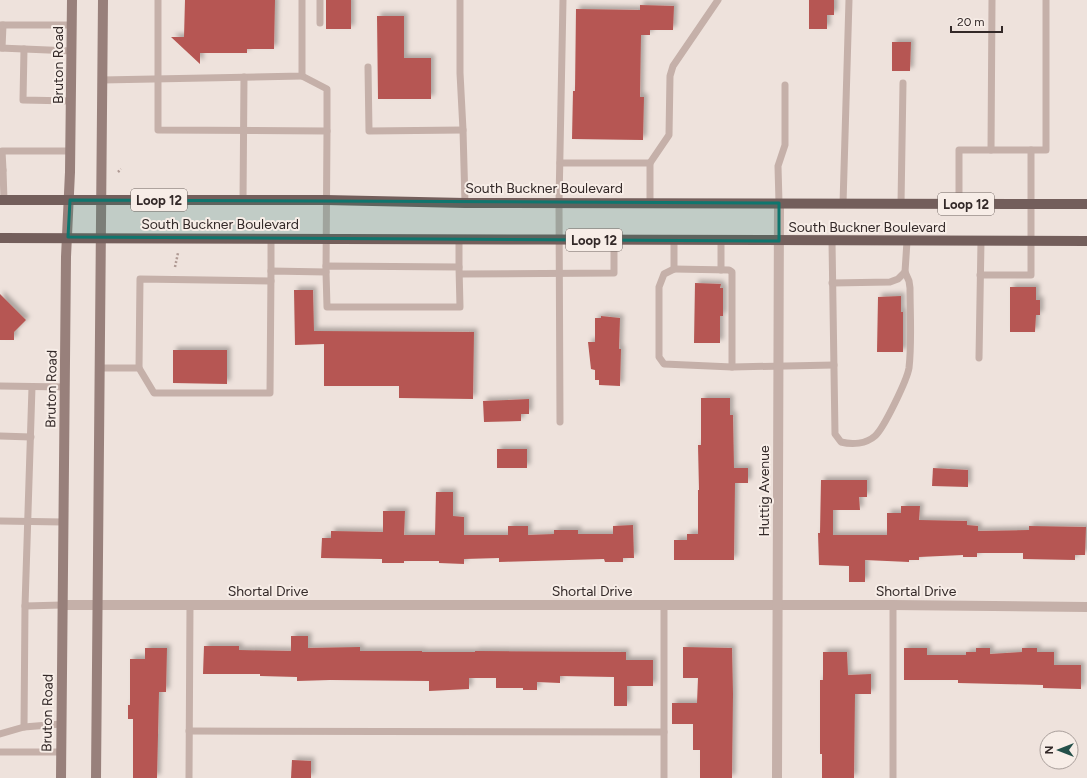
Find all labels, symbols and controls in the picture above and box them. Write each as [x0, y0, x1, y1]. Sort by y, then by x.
scale bar [951, 8, 1002, 34]
text: 20 m [957, 15, 985, 29]
street label: Bruton Road [50, 26, 67, 104]
street label: South Buckner Boulevard [465, 180, 623, 197]
road number: Loop 12 [131, 189, 187, 211]
road number: Loop 12 [938, 193, 994, 215]
street label: South Buckner Boulevard [141, 216, 299, 233]
street label: South Buckner Boulevard [788, 219, 946, 236]
road number: Loop 12 [566, 229, 622, 251]
street label: Bruton Road [42, 350, 61, 428]
street label: Huttig Avenue [756, 445, 773, 537]
street label: Shortal Drive [228, 583, 309, 600]
street label: Shortal Drive [552, 583, 633, 600]
street label: Shortal Drive [876, 583, 957, 600]
street label: Bruton Road [38, 674, 57, 752]
north arrow [1039, 730, 1079, 770]
text: N [1043, 746, 1056, 754]

